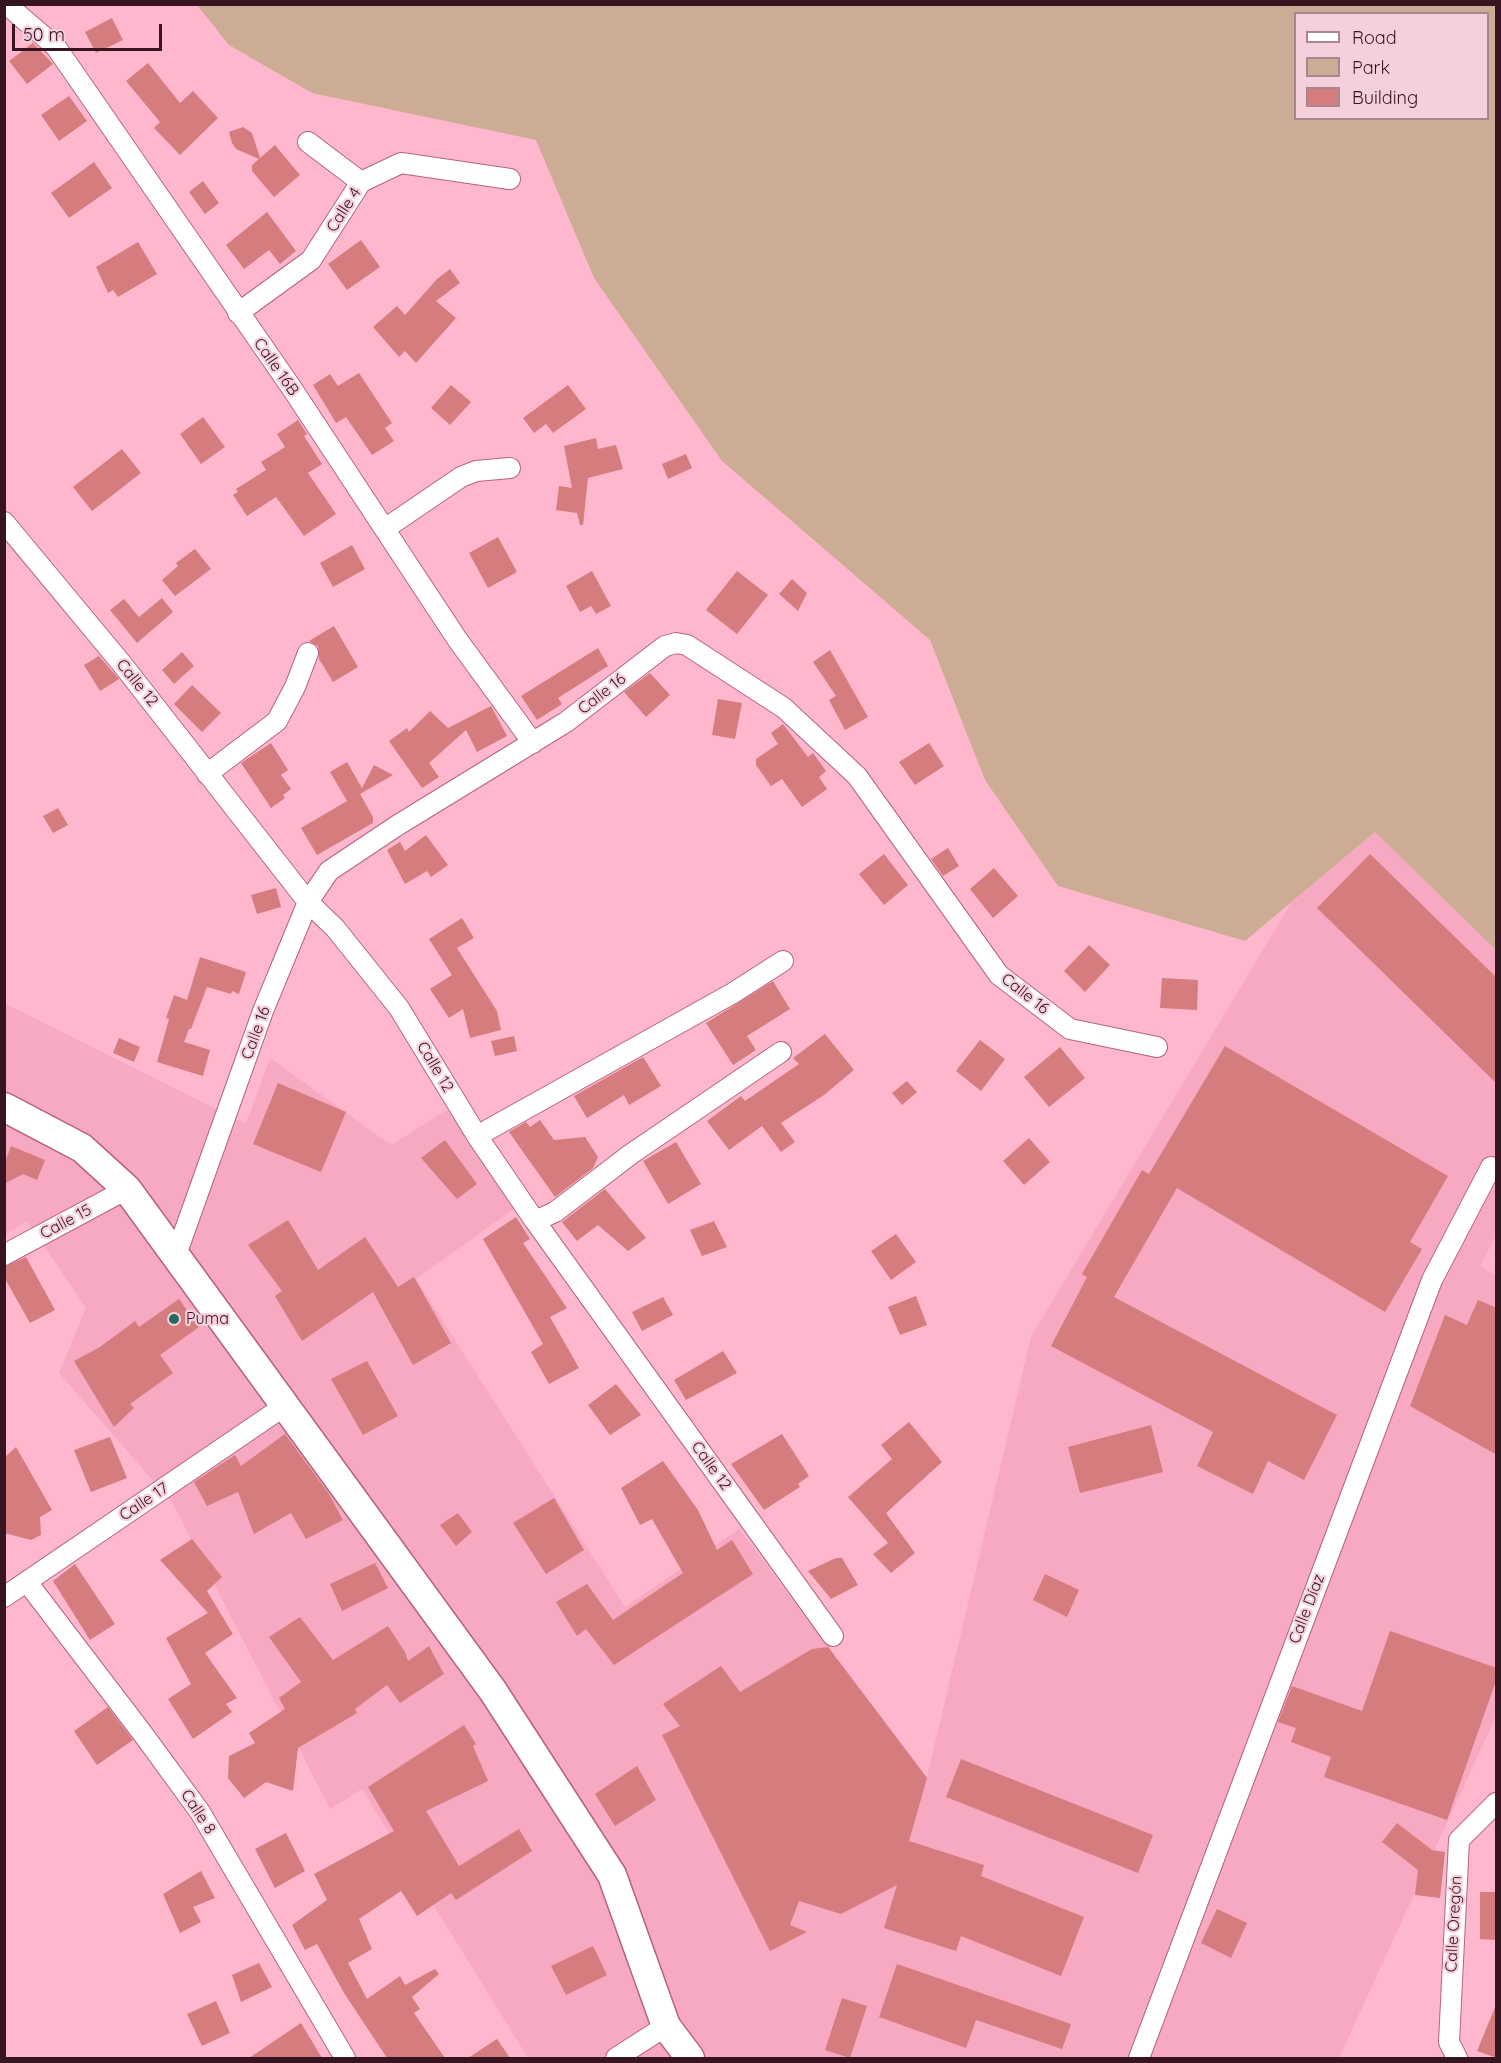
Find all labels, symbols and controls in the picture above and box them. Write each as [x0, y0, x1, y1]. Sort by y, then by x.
scale bar [15, 12, 165, 50]
legend [1294, 12, 1489, 120]
text: 50 m [23, 23, 65, 46]
text: Road [1352, 26, 1397, 49]
text: Park [1352, 56, 1390, 79]
text: Building [1352, 86, 1418, 109]
street label: Calle 4 [323, 184, 365, 236]
street label: Calle 16B [249, 335, 303, 399]
street label: Calle 12 [112, 655, 162, 711]
street label: Calle 16 [574, 669, 630, 719]
street label: Calle 16 [997, 969, 1053, 1019]
street label: Calle 16 [238, 1004, 274, 1062]
street label: Calle 12 [412, 1038, 458, 1096]
street label: Calle 15 [37, 1201, 95, 1243]
place label: Puma [186, 1309, 229, 1329]
marker: Puma [167, 1312, 181, 1326]
street label: Calle 12 [687, 1438, 735, 1494]
street label: Calle 17 [116, 1479, 172, 1525]
street label: Calle Díaz [1285, 1571, 1329, 1647]
street label: Calle 8 [176, 1786, 220, 1838]
street label: Calle Oregón [1442, 1875, 1466, 1973]

